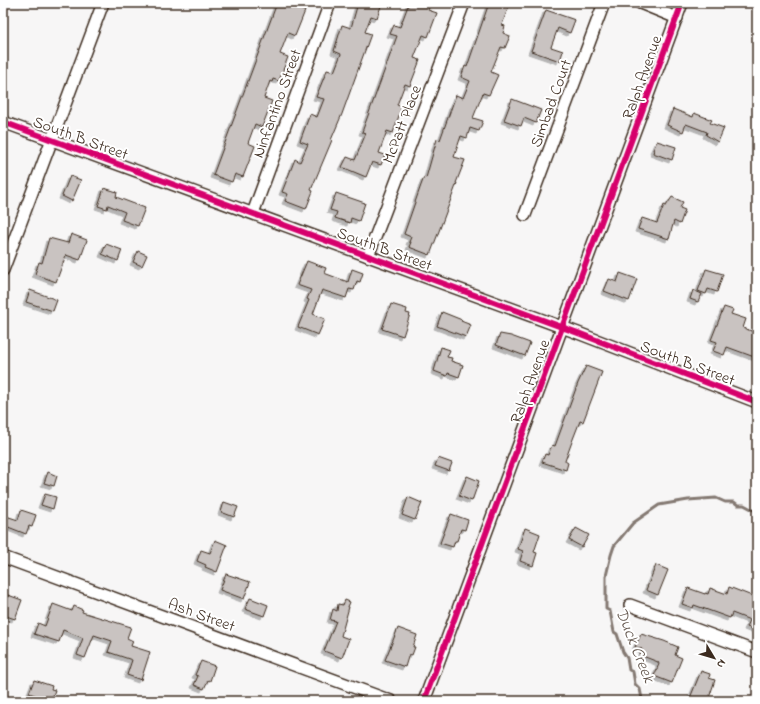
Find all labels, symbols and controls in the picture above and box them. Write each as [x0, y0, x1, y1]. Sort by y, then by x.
street label: Ralph Avenue [617, 32, 669, 123]
street label: Ninfantino Street [247, 45, 309, 161]
street label: Simbad Court [525, 56, 579, 151]
street label: McPatt Place [377, 81, 429, 167]
street label: South B Street [29, 111, 132, 167]
street label: South B Street [333, 222, 436, 278]
street label: South B Street [636, 335, 739, 393]
street label: Ralph Avenue [505, 336, 557, 427]
street label: Ash Street [164, 593, 239, 639]
water label: Duck Creek [608, 604, 662, 688]
north arrow [694, 638, 734, 678]
text: N [712, 656, 730, 671]

